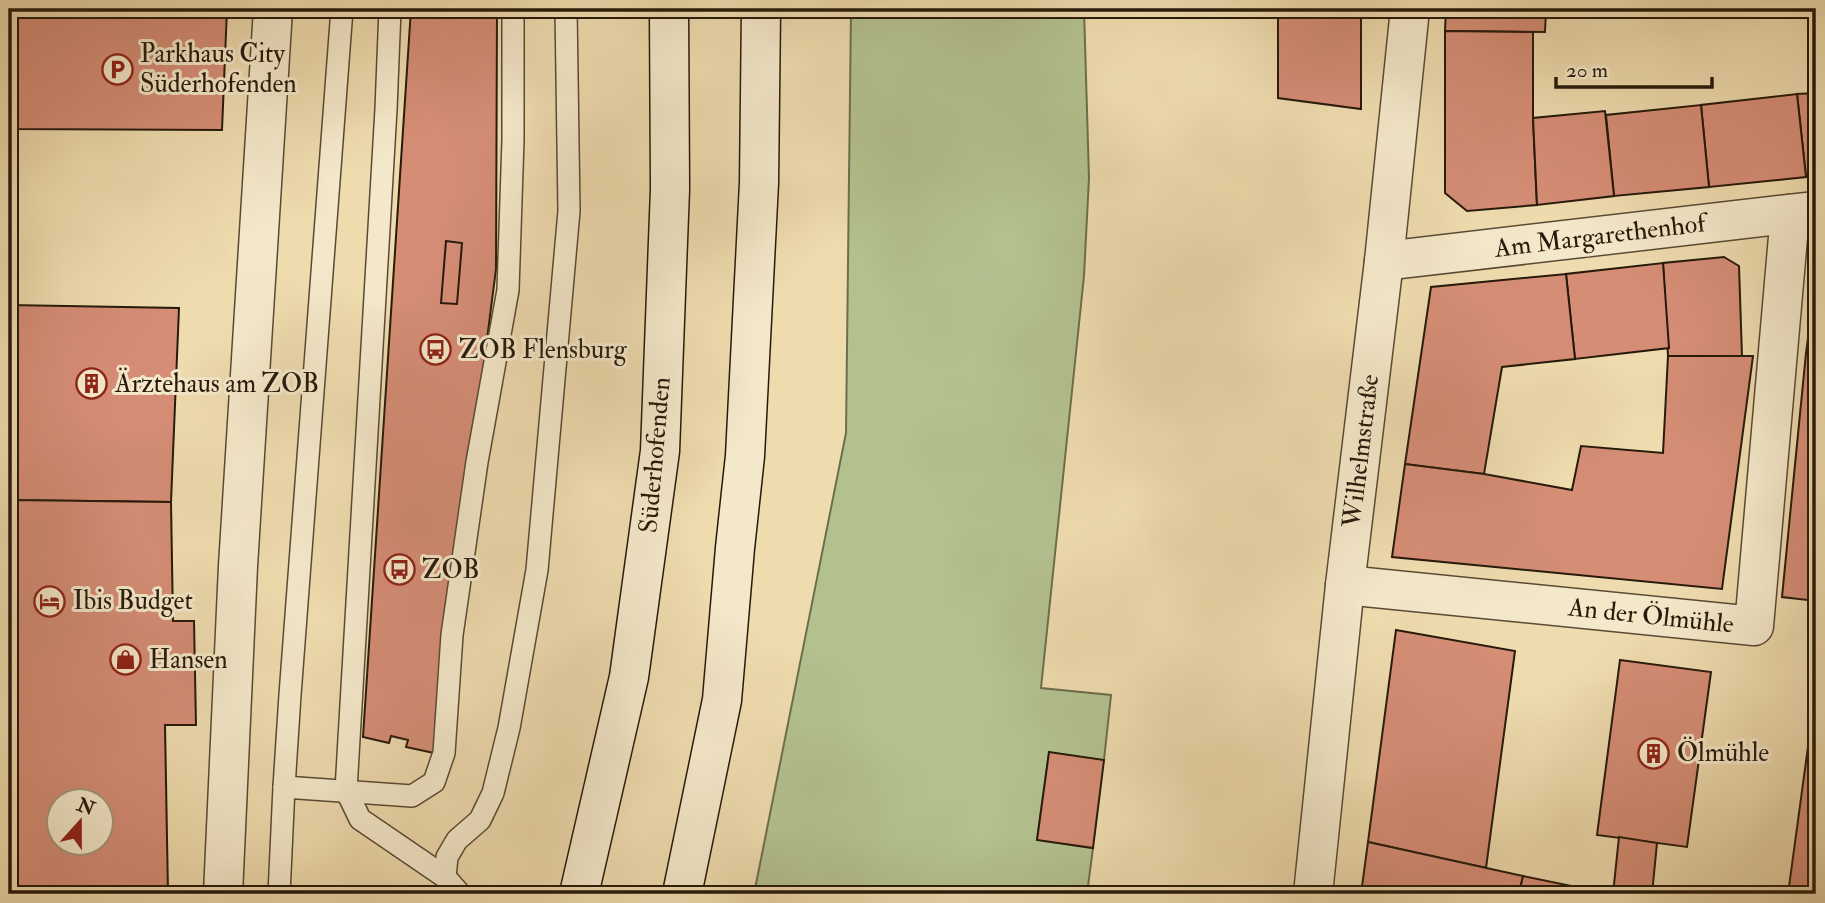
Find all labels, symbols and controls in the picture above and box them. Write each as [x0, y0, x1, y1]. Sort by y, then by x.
place label: Parkhaus City Süderhofenden [140, 38, 297, 100]
scale bar [1556, 46, 1711, 90]
parking icon: Parkhaus City Süderhofenden [100, 52, 134, 86]
text: 20 m [1566, 57, 1608, 84]
street label: Am Margarethenhof [1492, 207, 1711, 265]
bus stop icon: ZOB Flensburg [419, 333, 453, 367]
place label: ZOB Flensburg [459, 334, 628, 366]
building icon: Ärztehaus am ZOB [75, 367, 109, 401]
place label: Ärztehaus am ZOB [114, 367, 319, 400]
street label: Wilhelmstraße [1336, 372, 1386, 530]
street label: Süderhofenden [632, 376, 678, 534]
bus stop icon: ZOB [382, 553, 416, 587]
place label: ZOB [422, 554, 479, 586]
hotel icon: Ibis Budget [33, 584, 67, 618]
place label: Ibis Budget [73, 585, 193, 617]
street label: An der Ölmühle [1566, 590, 1736, 641]
shop icon: Hansen [109, 643, 143, 677]
place label: Hansen [149, 644, 228, 676]
building icon: Ölmühle [1637, 736, 1671, 770]
place label: Ölmühle [1677, 736, 1769, 769]
north arrow [46, 788, 116, 858]
text: N [73, 792, 99, 822]

